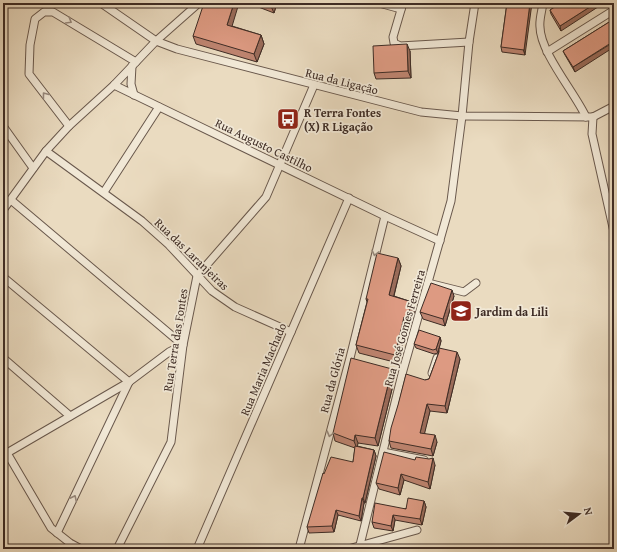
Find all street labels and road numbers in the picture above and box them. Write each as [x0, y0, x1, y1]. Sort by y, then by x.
street label: Rua da Ligação [304, 64, 380, 98]
street label: Rua Augusto Castilho [212, 114, 316, 176]
street label: Rua das Laranjeiras [151, 214, 233, 294]
street label: Rua José Gomes Ferreira [379, 267, 429, 388]
street label: Rua Terra das Fontes [158, 287, 192, 393]
street label: Rua Maria Machado [236, 320, 290, 418]
street label: Rua da Glória [315, 345, 349, 415]

